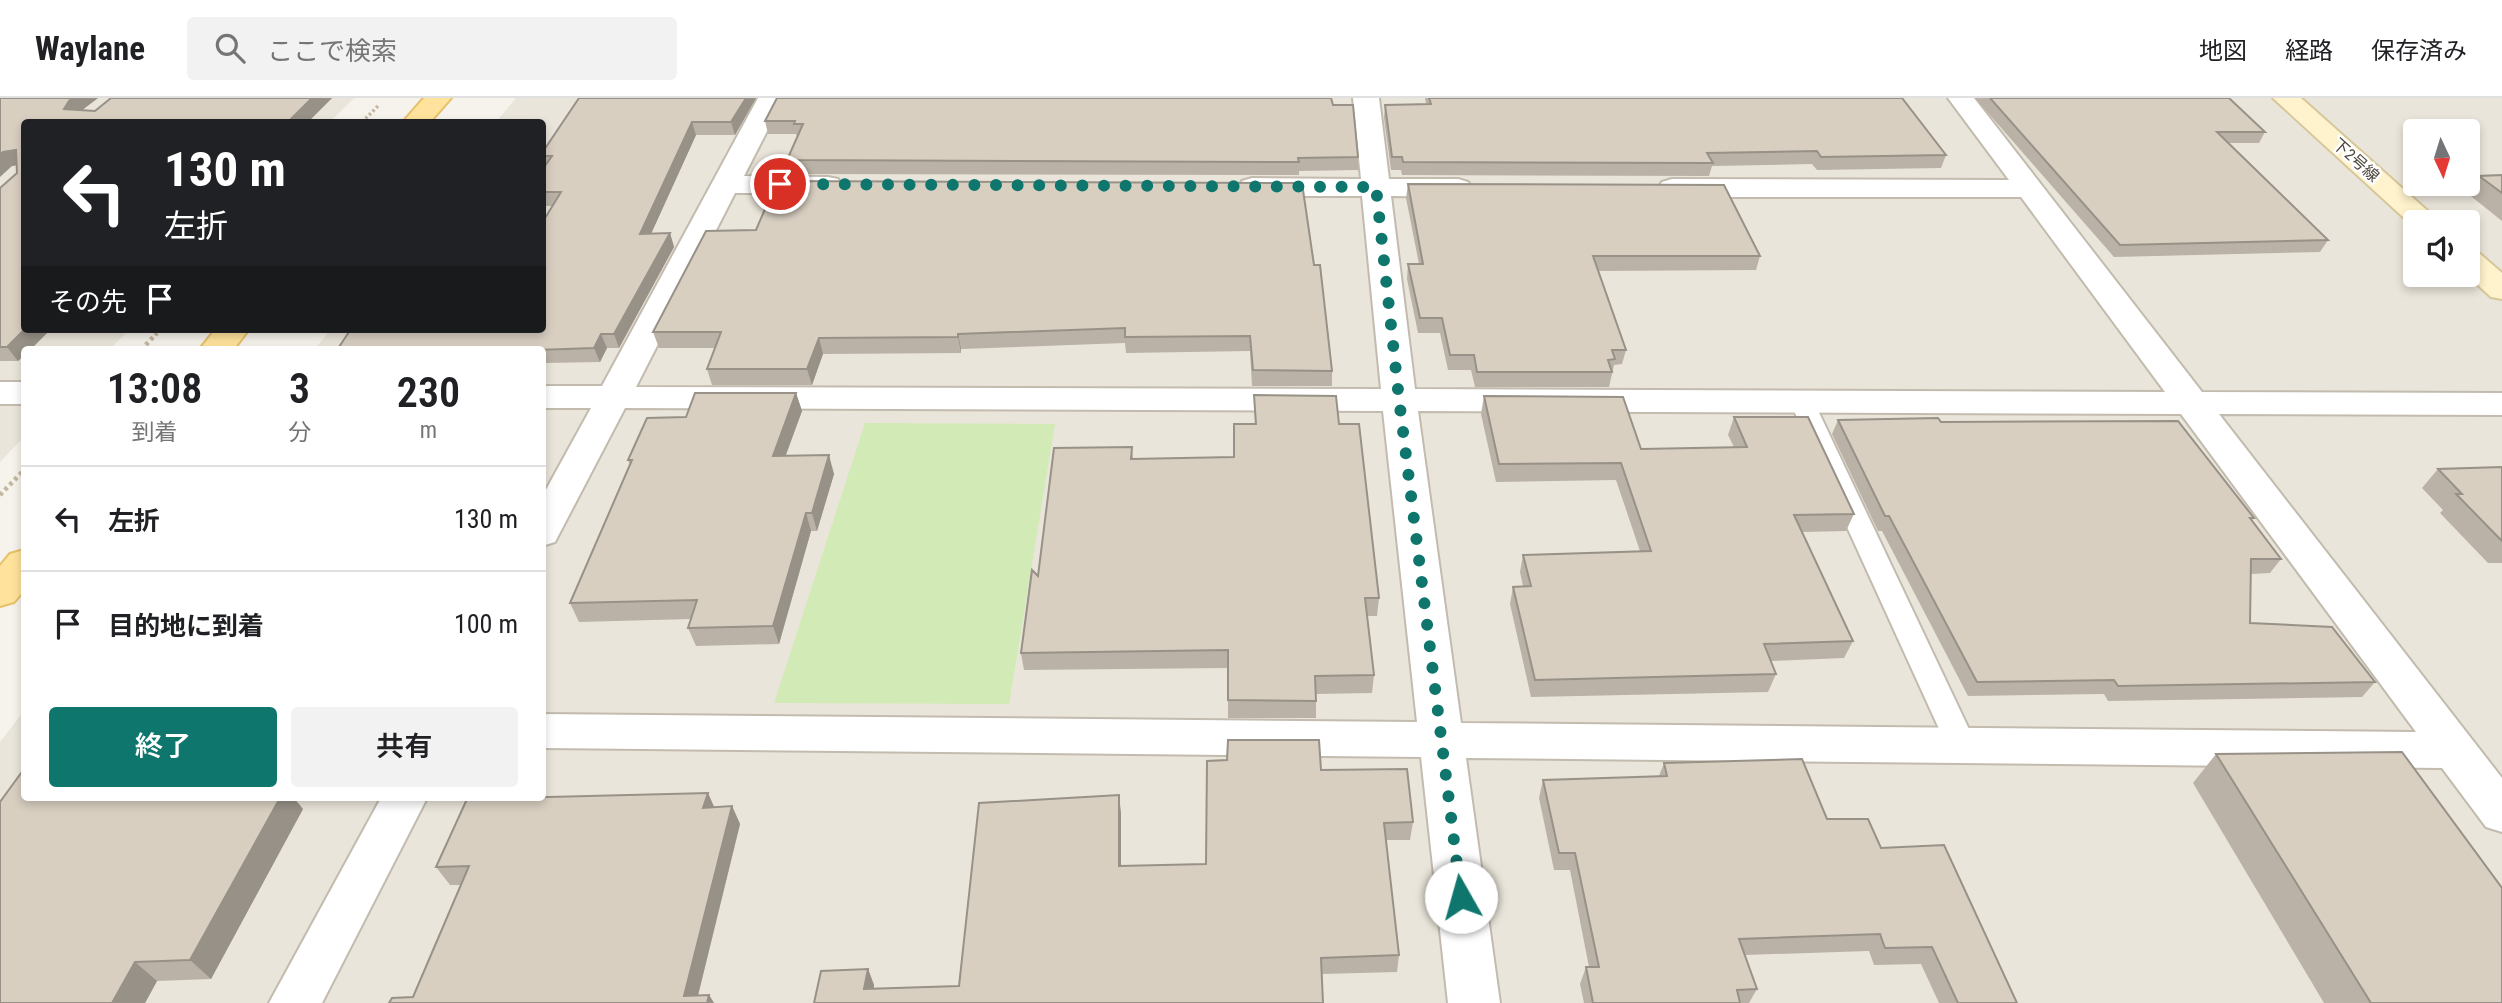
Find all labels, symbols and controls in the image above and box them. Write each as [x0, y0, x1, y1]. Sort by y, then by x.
search box [187, 17, 677, 80]
text: Waylane [35, 29, 145, 68]
icon: search [211, 29, 249, 67]
text: ここで検索 [267, 36, 397, 66]
text: 地図 [2199, 37, 2247, 65]
text: 経路 [2285, 37, 2333, 65]
text: 保存済み [2371, 37, 2467, 65]
north arrow [2403, 119, 2480, 196]
map controls [2403, 119, 2480, 287]
street label: 下2号線 [2329, 134, 2383, 186]
text: 130 m [164, 141, 286, 198]
icon: left [49, 147, 140, 238]
pin [750, 154, 810, 214]
icon: arrive [761, 165, 799, 203]
text: 左折 [164, 207, 228, 245]
button: sound [2403, 210, 2480, 287]
icon: arrive [141, 280, 179, 318]
text: その先 [49, 287, 127, 317]
text: 13:08 [107, 364, 202, 413]
text: 3 [289, 364, 310, 413]
text: 230 [397, 368, 460, 417]
text: m [420, 417, 437, 444]
text: 到着 [132, 419, 178, 446]
text: 分 [288, 419, 311, 446]
icon: left [49, 500, 87, 538]
text: 130 m [454, 504, 518, 534]
text: 左折 [108, 506, 160, 536]
icon: arrive [49, 605, 87, 643]
text: 100 m [454, 609, 518, 639]
text: 目的地に到着 [108, 611, 264, 641]
button: 終了 [49, 707, 277, 787]
button: 共有 [291, 707, 518, 787]
position arrow [1424, 860, 1498, 934]

